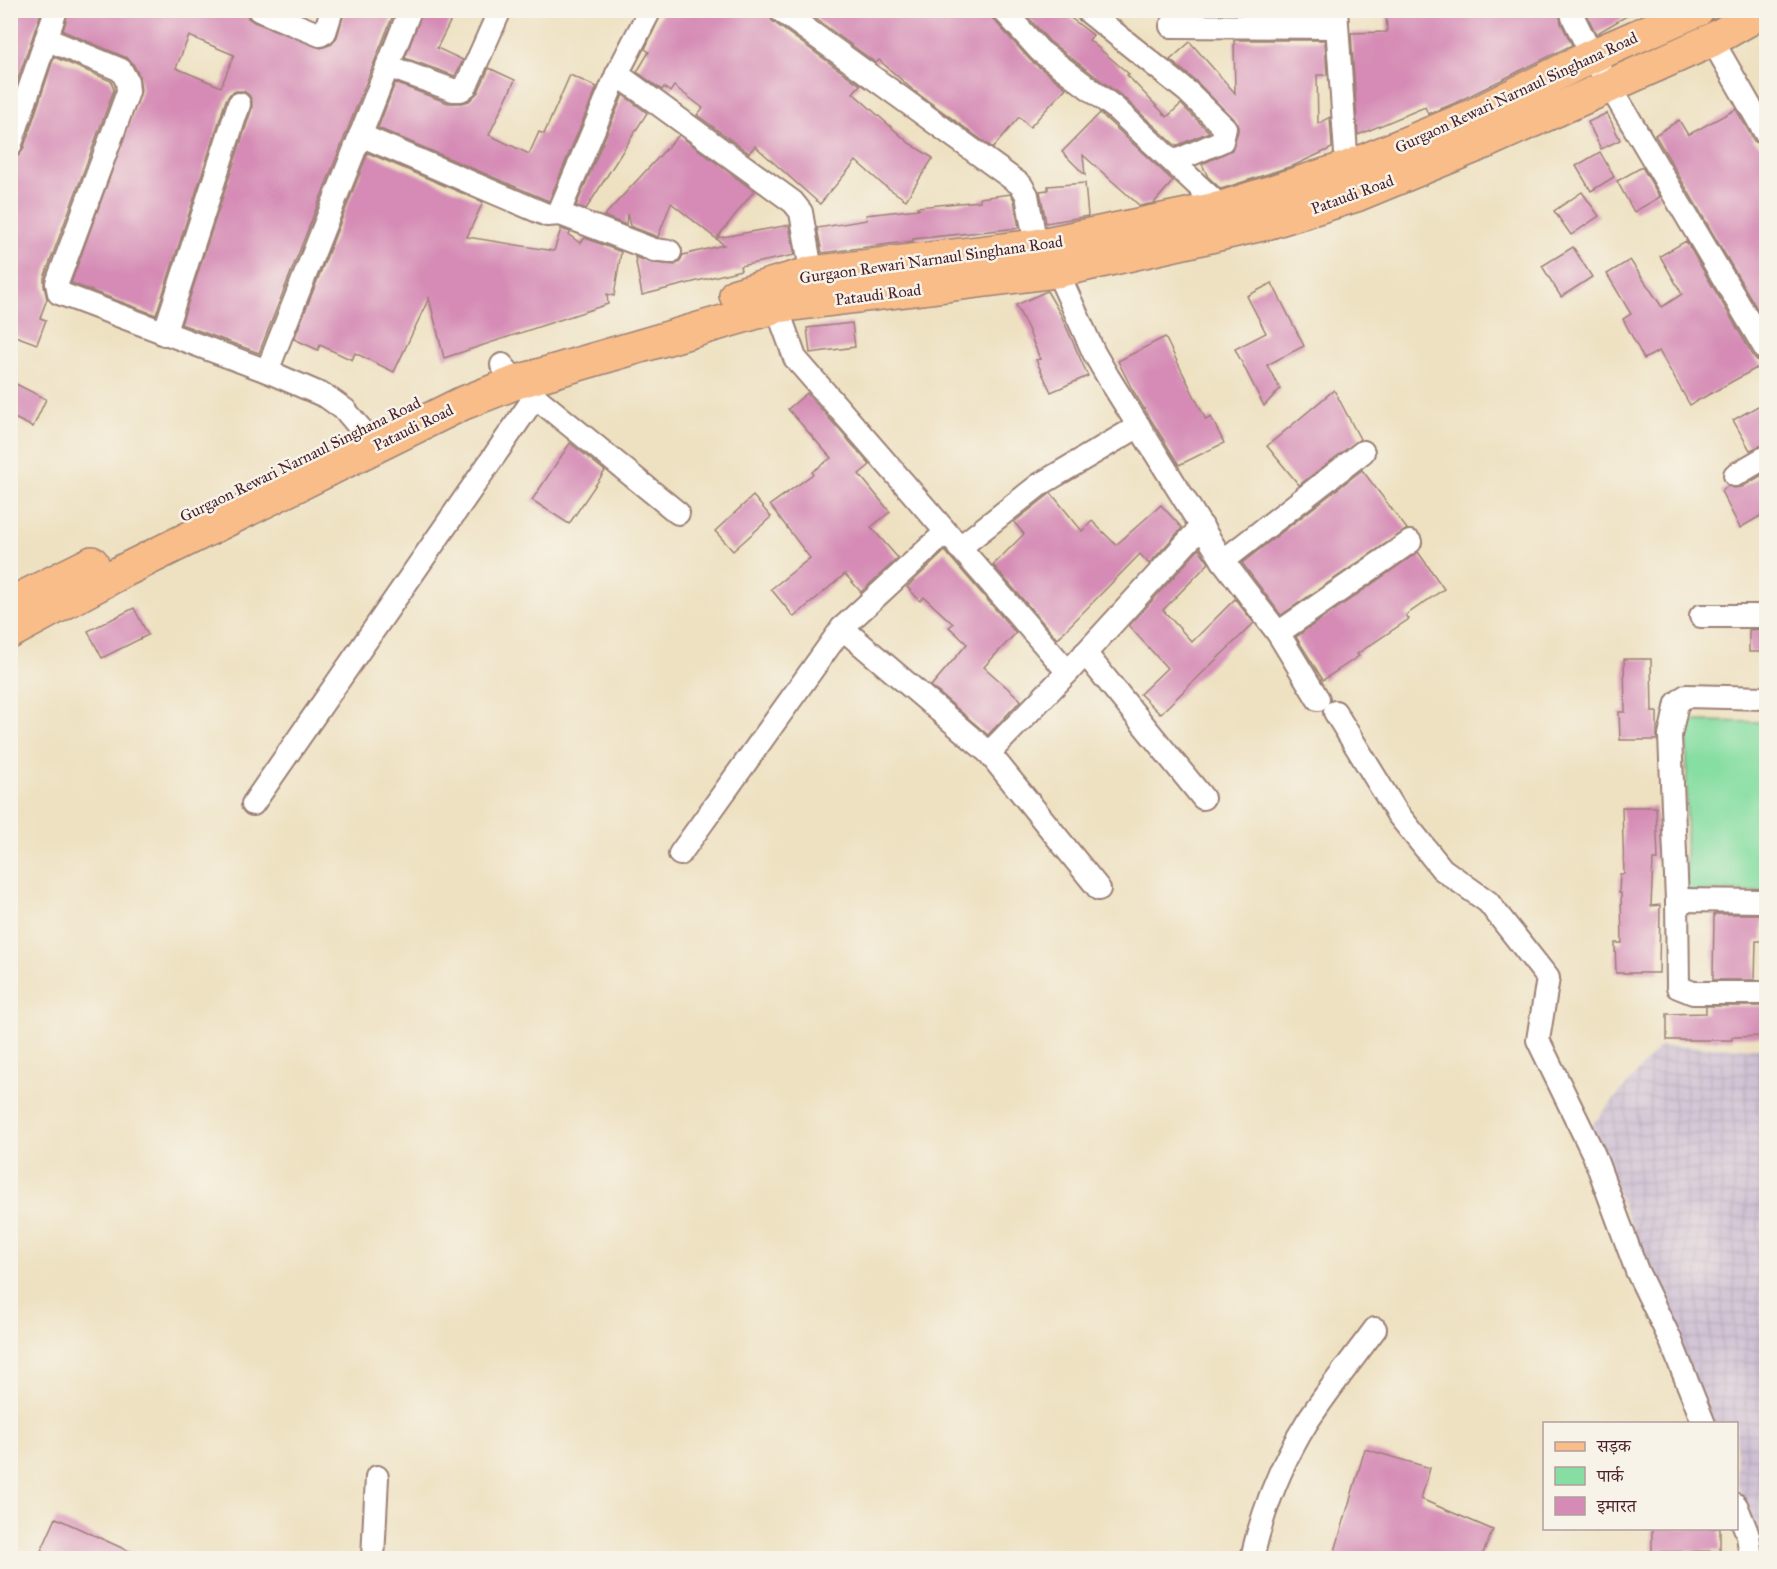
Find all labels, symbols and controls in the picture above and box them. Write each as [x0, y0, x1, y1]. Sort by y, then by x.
street label: Gurgaon Rewari Narnaul Singhana Road [1392, 28, 1641, 158]
street label: Pataudi Road [1308, 171, 1396, 218]
street label: Gurgaon Rewari Narnaul Singhana Road [798, 232, 1064, 288]
street label: Pataudi Road [834, 280, 922, 309]
street label: Gurgaon Rewari Narnaul Singhana Road [177, 393, 424, 527]
street label: Pataudi Road [370, 400, 456, 455]
legend [1543, 1422, 1738, 1530]
text: सड़क [1596, 1435, 1632, 1457]
text: पार्क [1596, 1465, 1625, 1487]
text: इमारत [1596, 1495, 1637, 1517]

